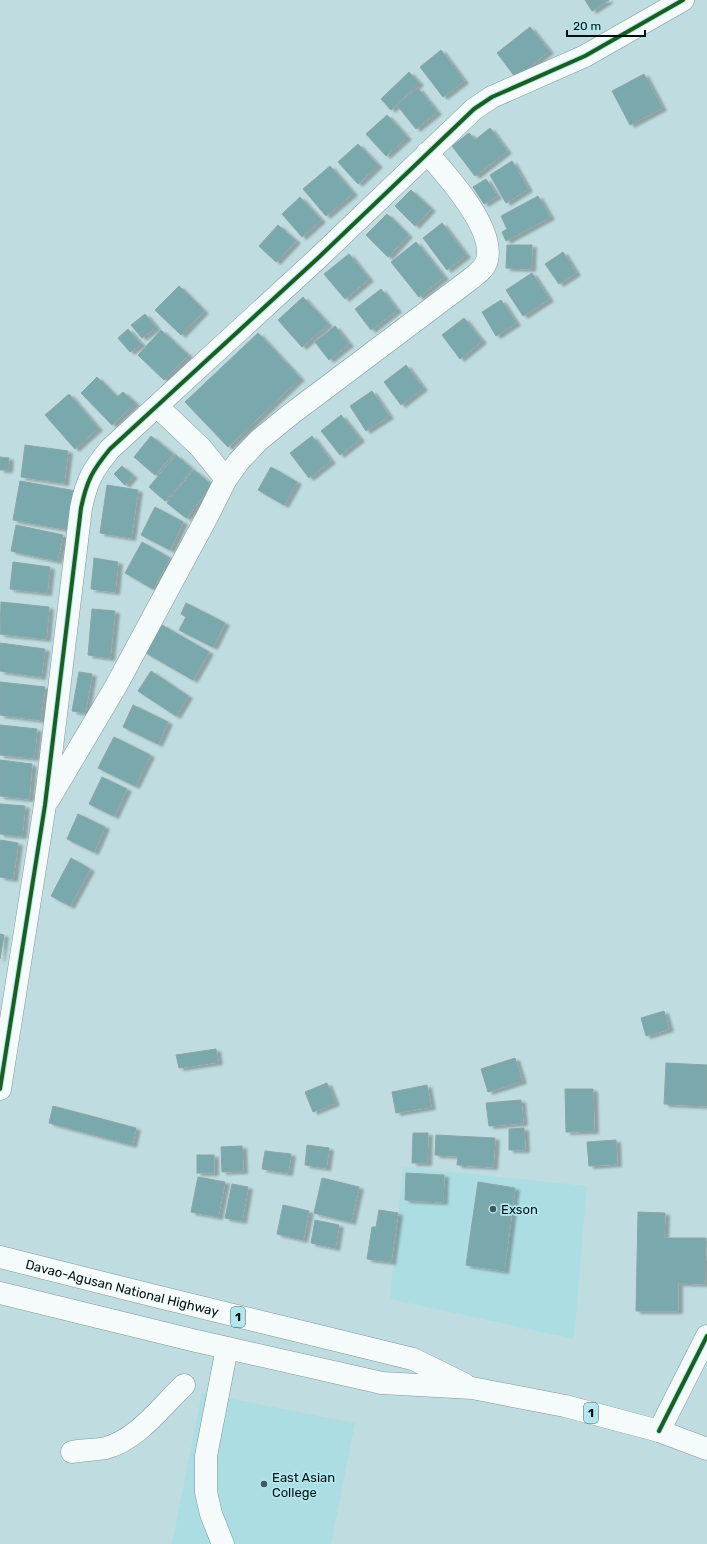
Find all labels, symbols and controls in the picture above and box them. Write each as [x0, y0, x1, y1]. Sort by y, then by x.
scale bar [567, 12, 645, 38]
text: 20 m [573, 19, 601, 33]
place label: Exson [501, 1202, 538, 1217]
marker: Exson [488, 1204, 498, 1214]
street label: Davao-Agusan National Highway [24, 1257, 220, 1319]
road number: 1 [231, 1307, 245, 1327]
road number: 1 [584, 1403, 598, 1423]
place label: East Asian College [272, 1470, 335, 1501]
marker: East Asian College [259, 1479, 269, 1489]

